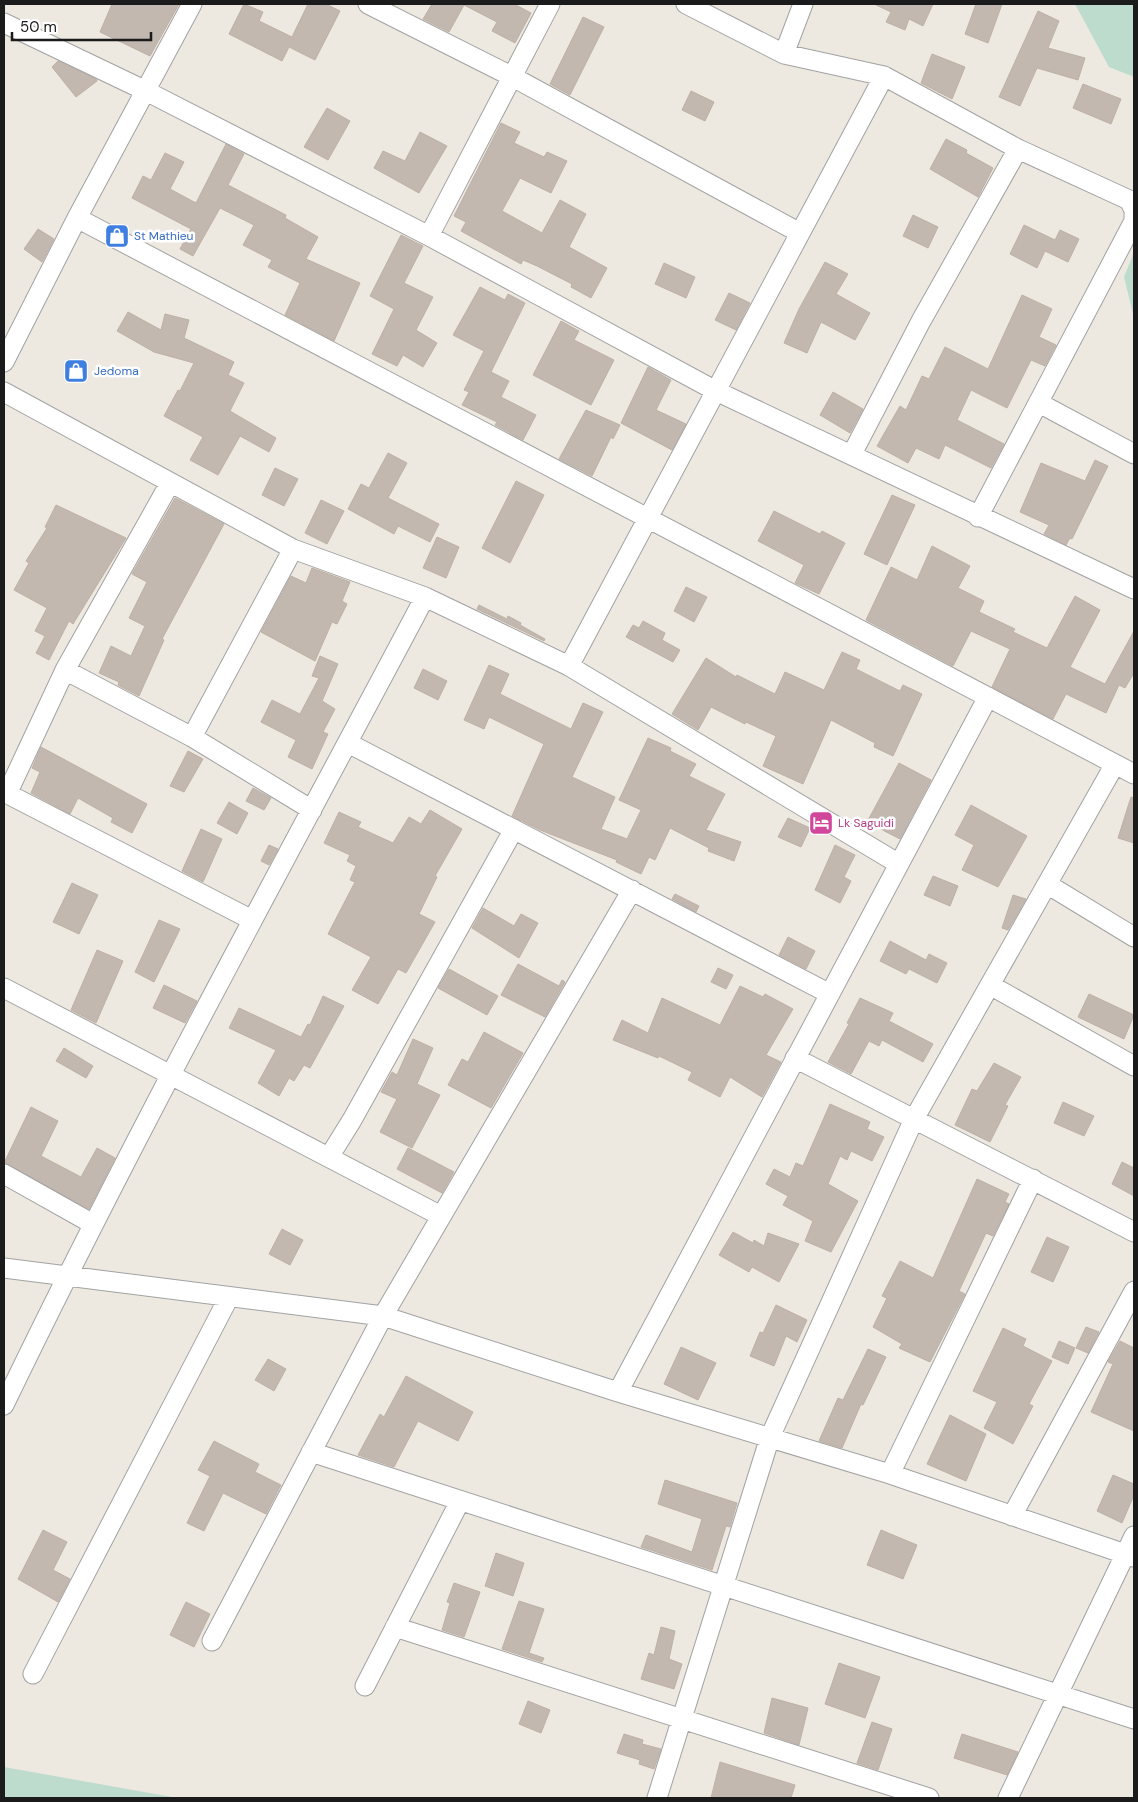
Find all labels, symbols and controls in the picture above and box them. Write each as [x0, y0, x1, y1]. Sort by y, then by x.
scale bar [12, 10, 151, 42]
text: 50 m [20, 17, 57, 37]
shop icon: St Mathieu [104, 223, 130, 249]
place label: St Mathieu [134, 228, 194, 244]
shop icon: Jedoma [63, 358, 89, 384]
place label: Jedoma [94, 363, 139, 379]
hotel icon: Lk Saguidi [808, 810, 834, 836]
place label: Lk Saguidi [838, 815, 894, 831]

